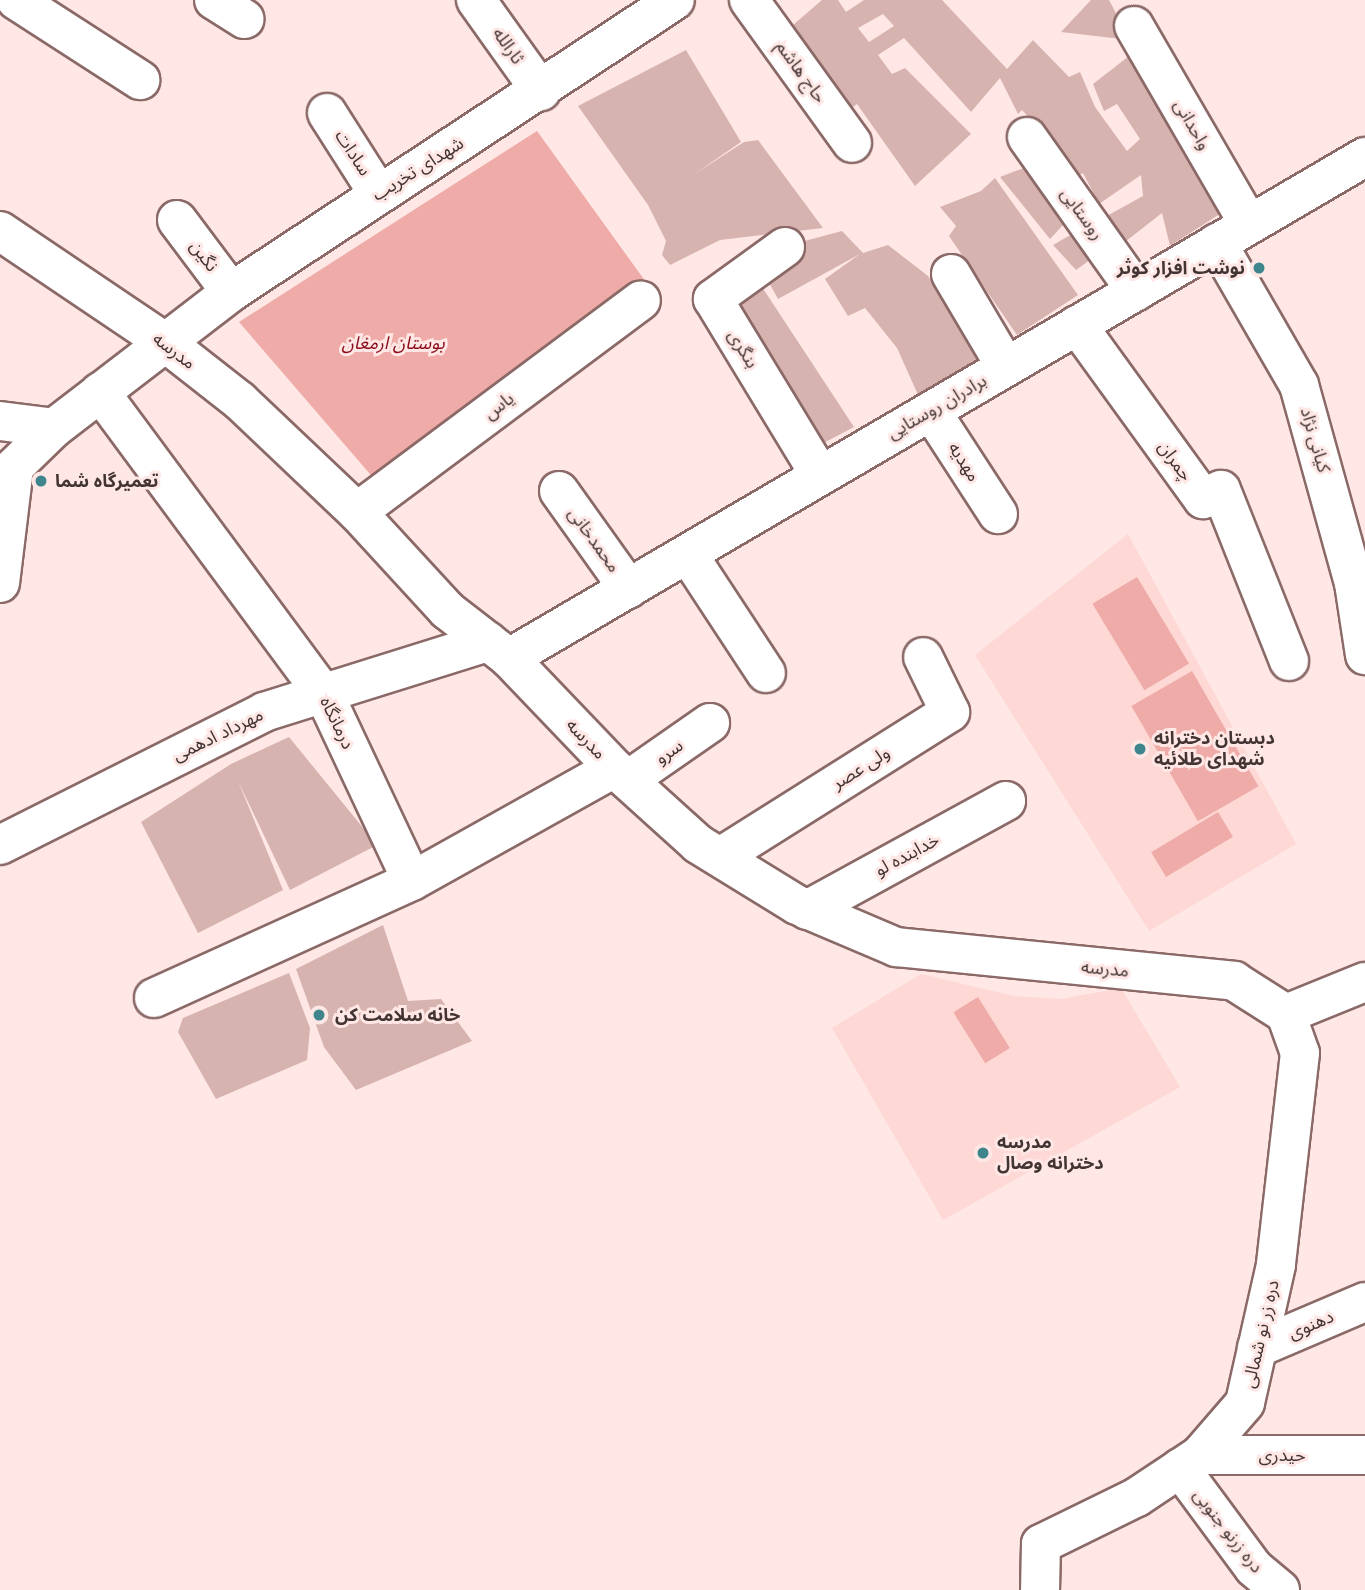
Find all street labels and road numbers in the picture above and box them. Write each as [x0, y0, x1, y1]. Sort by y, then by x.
street label: ثارالله [488, 23, 528, 69]
street label: حاج هاشم [771, 37, 831, 107]
street label: واحدانی [1169, 96, 1215, 154]
street label: سادات [330, 126, 376, 180]
street label: شهدای تخریب [368, 132, 468, 206]
street label: روستایی [1056, 184, 1108, 244]
street label: نگین [185, 236, 223, 276]
street label: بنگری [723, 326, 763, 372]
street label: مدرسه [148, 328, 200, 374]
street label: برادران روستایی [883, 370, 991, 444]
street label: یاس [480, 388, 518, 424]
street label: کیانی نژاد [1295, 405, 1335, 475]
street label: چمران [1153, 437, 1197, 485]
street label: مهدیه [943, 438, 985, 486]
street label: محمدخانی [563, 503, 625, 577]
street label: درمانگاه [315, 693, 359, 753]
street label: مهرداد ادهمی [169, 704, 267, 766]
street label: مدرسه [562, 714, 610, 764]
street label: سرو [651, 735, 687, 769]
street label: ولی عصر [828, 742, 894, 794]
street label: خدابنده لو [871, 829, 943, 881]
street label: مدرسه [1080, 956, 1130, 982]
street label: دره زر نو شمالی [1238, 1278, 1284, 1390]
street label: دهنوی [1285, 1306, 1337, 1344]
street label: حیدری [1258, 1444, 1306, 1466]
street label: دره زرنو جنوبی [1189, 1485, 1267, 1577]

